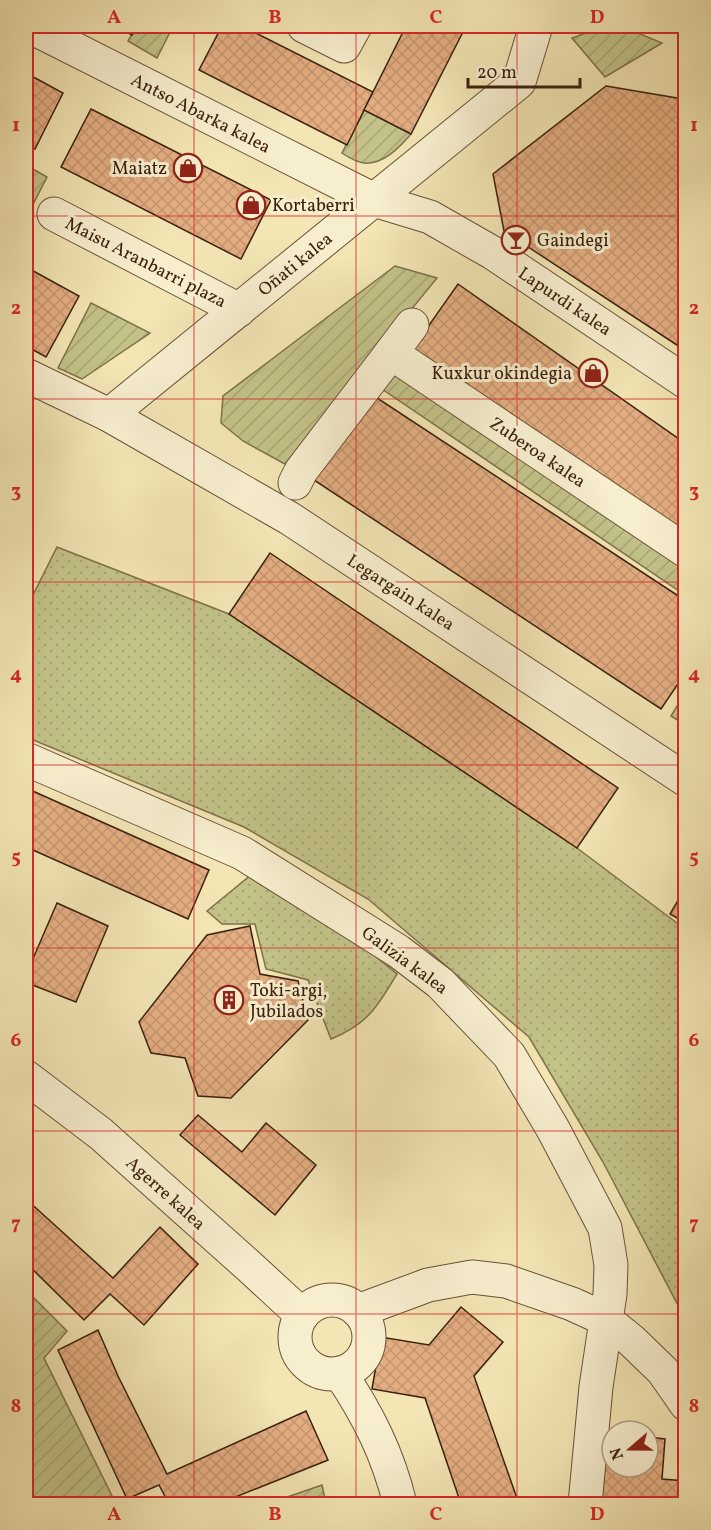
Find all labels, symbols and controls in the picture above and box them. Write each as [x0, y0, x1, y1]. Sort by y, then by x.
text: A [107, 4, 121, 32]
text: B [268, 4, 282, 32]
text: C [430, 4, 443, 32]
text: D [590, 4, 604, 32]
scale bar [468, 51, 580, 89]
text: 20 m [477, 61, 517, 86]
street label: Antso Abarka kalea [126, 68, 274, 160]
text: 1 [12, 112, 20, 140]
text: 1 [690, 112, 698, 140]
shop icon: Maiatz [172, 152, 204, 184]
place label: Maiatz [112, 157, 167, 182]
shop icon: Kortaberri [235, 189, 267, 221]
place label: Kortaberri [272, 194, 355, 219]
street label: Maisu Aranbarri plaza [60, 212, 230, 315]
bar icon: Gaindegi [500, 224, 532, 256]
street label: Oñati kalea [253, 227, 339, 303]
place label: Gaindegi [537, 229, 609, 254]
street label: Lapurdi kalea [512, 262, 616, 343]
text: 2 [11, 295, 21, 323]
text: 2 [689, 295, 699, 323]
shop icon: Kuxkur okindegia [577, 357, 609, 389]
place label: Kuxkur okindegia [432, 362, 572, 387]
street label: Zuberoa kalea [484, 412, 590, 495]
text: 3 [11, 478, 21, 506]
text: 3 [689, 478, 699, 506]
street label: Legargain kalea [341, 549, 459, 637]
text: 4 [10, 661, 22, 689]
text: 4 [688, 661, 700, 689]
text: 5 [11, 844, 21, 872]
text: 5 [689, 844, 699, 872]
street label: Galizia kalea [356, 921, 453, 1001]
place label: Toki-argi, Jubilados [250, 979, 327, 1025]
building icon: Toki-argi, Jubilados [213, 984, 245, 1016]
text: 6 [11, 1027, 22, 1055]
text: 6 [689, 1027, 700, 1055]
street label: Agerre kalea [120, 1152, 210, 1237]
text: 7 [11, 1210, 21, 1238]
text: 7 [689, 1210, 699, 1238]
text: 8 [11, 1393, 21, 1421]
text: 8 [689, 1393, 699, 1421]
north arrow [600, 1419, 660, 1479]
text: N [605, 1444, 630, 1463]
text: A [107, 1501, 121, 1529]
text: B [268, 1501, 282, 1529]
text: C [430, 1501, 443, 1529]
text: D [590, 1501, 604, 1529]

